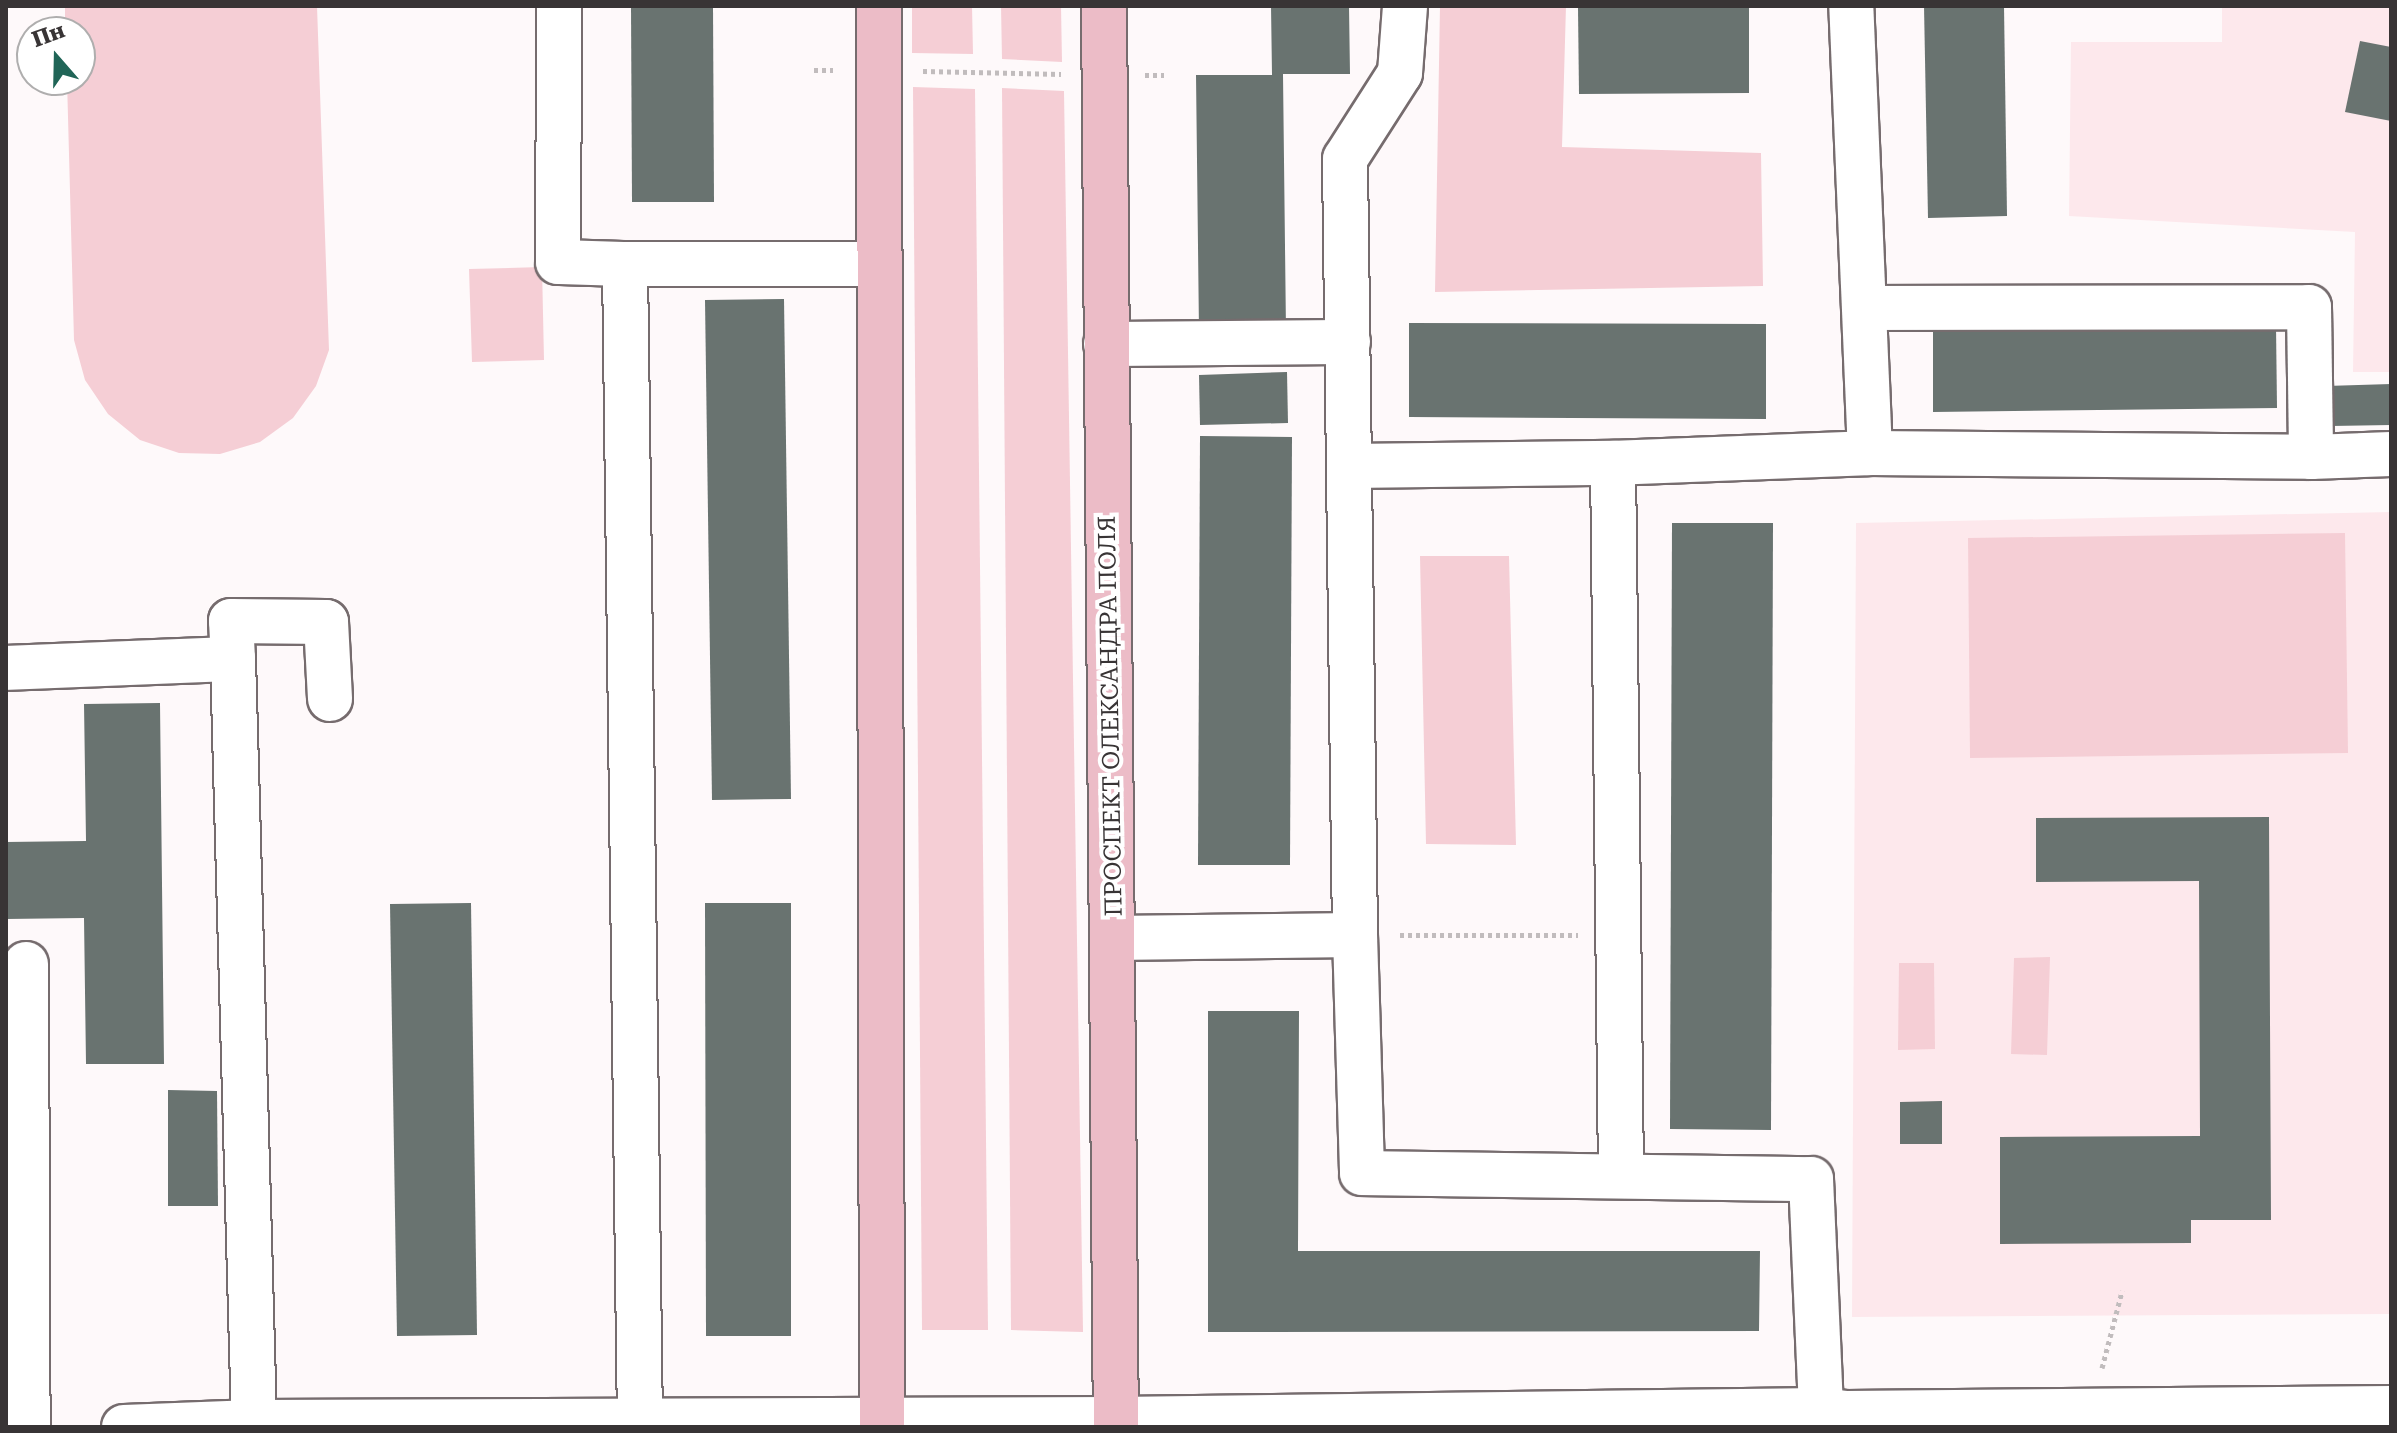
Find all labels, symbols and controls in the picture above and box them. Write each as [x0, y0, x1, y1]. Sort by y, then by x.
north arrow [16, 16, 96, 96]
text: Пн [29, 17, 68, 52]
street label: ПРОСПЕКТ ОЛЕКСАНДРА ПОЛЯ [1093, 515, 1129, 917]

